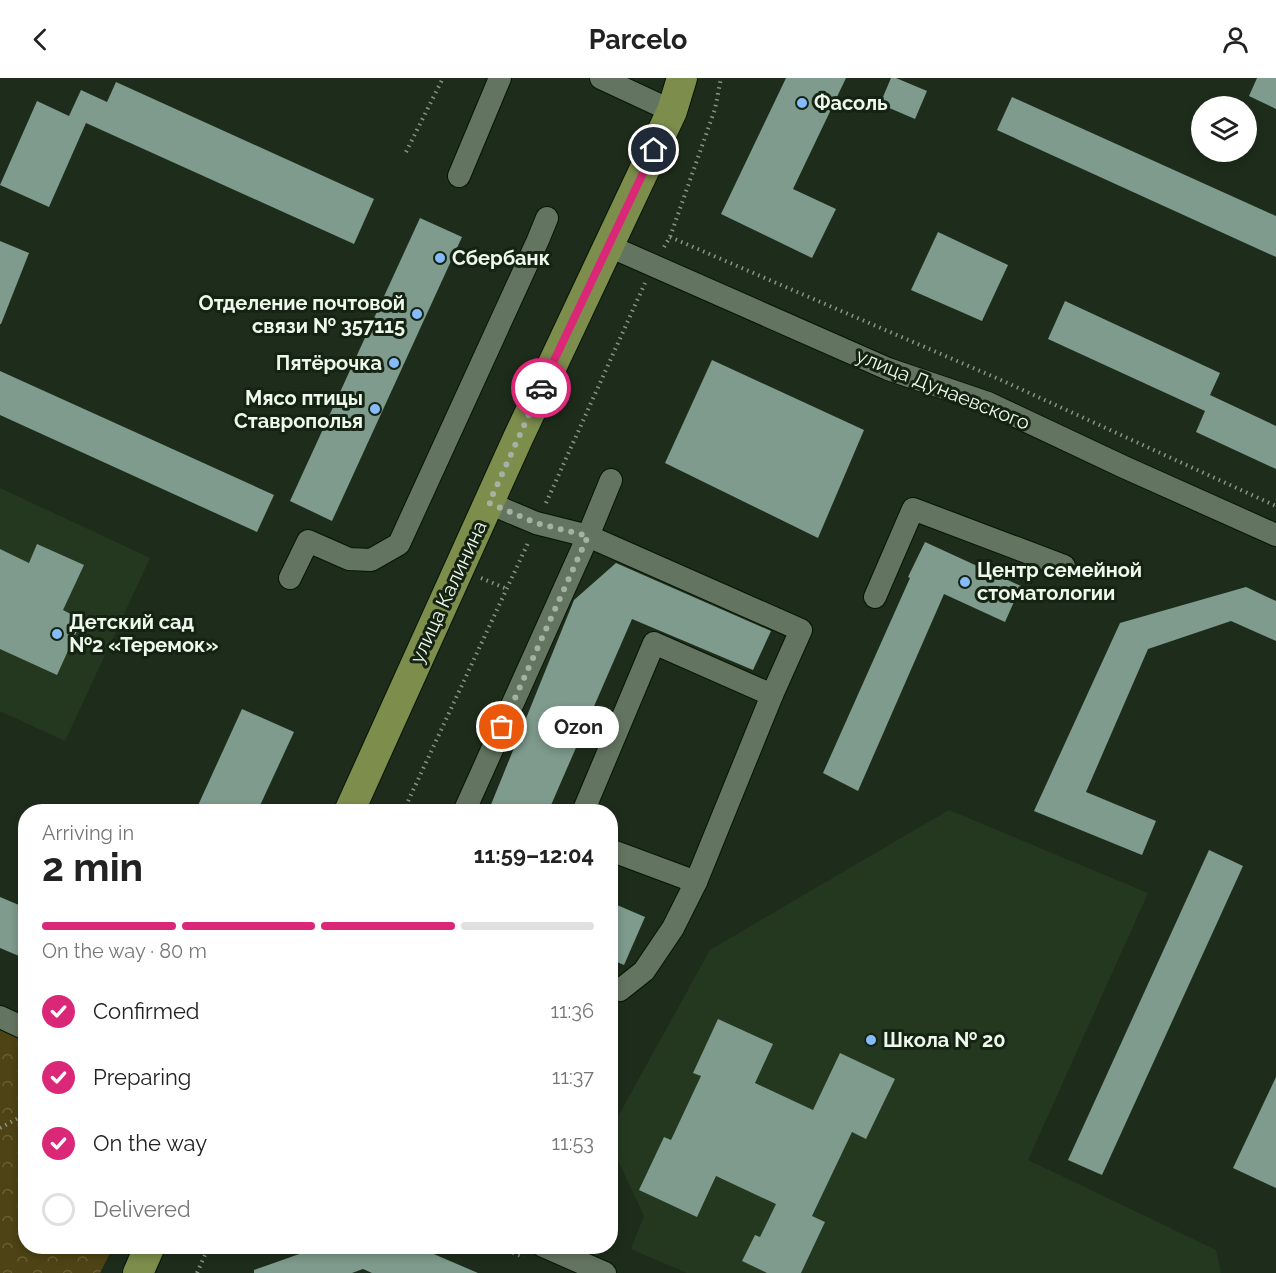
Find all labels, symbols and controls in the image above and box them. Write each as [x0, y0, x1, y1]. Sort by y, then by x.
icon: back [24, 23, 57, 56]
icon: person [1219, 23, 1252, 56]
text: Parcelo [589, 24, 687, 55]
place label: Фасоль [814, 91, 888, 115]
marker: Фасоль [795, 96, 809, 110]
map controls [1191, 96, 1257, 162]
button: layers [1191, 96, 1257, 162]
pin [628, 124, 679, 175]
icon: home [637, 133, 670, 166]
place label: Сбербанк [452, 246, 550, 270]
marker: Сбербанк [433, 251, 447, 265]
place label: Отделение почтовой связи № 357115 [199, 291, 405, 338]
marker: Отделение почтовой связи № 357115 [410, 307, 424, 321]
street label: улица Дунаевского [853, 343, 1033, 435]
place label: Пятёрочка [276, 351, 382, 375]
marker: Пятёрочка [387, 356, 401, 370]
courier [511, 358, 571, 418]
icon: car [525, 372, 558, 405]
place label: Мясо птицы Ставрополья [234, 386, 363, 433]
marker: Мясо птицы Ставрополья [368, 402, 382, 416]
street label: улица Калинина [404, 517, 492, 667]
place label: Центр cемейной cтоматологии [977, 558, 1142, 605]
marker: Центр cемейной cтоматологии [958, 575, 972, 589]
place label: Детский сад №2 «Теремок» [69, 610, 218, 657]
marker: Детский сад №2 «Теремок» [50, 627, 64, 641]
pin [476, 701, 527, 752]
callout: Ozon [538, 706, 619, 748]
icon: bag [485, 710, 518, 743]
text: Ozon [554, 715, 603, 739]
text: Arriving in [42, 821, 134, 845]
text: 11:59–12:04 [474, 842, 594, 868]
text: 2 min [42, 844, 143, 890]
text: On the way · 80 m [42, 939, 207, 963]
icon: check [42, 995, 75, 1028]
text: Confirmed [93, 998, 200, 1024]
text: 11:36 [550, 999, 594, 1023]
place label: Школа № 20 [883, 1028, 1006, 1052]
marker: Школа № 20 [864, 1033, 878, 1047]
icon: check [42, 1061, 75, 1094]
text: Preparing [93, 1064, 191, 1090]
text: 11:37 [552, 1065, 594, 1089]
icon: check [42, 1127, 75, 1160]
text: On the way [93, 1130, 207, 1156]
text: 11:53 [552, 1131, 594, 1155]
text: Delivered [93, 1196, 191, 1222]

